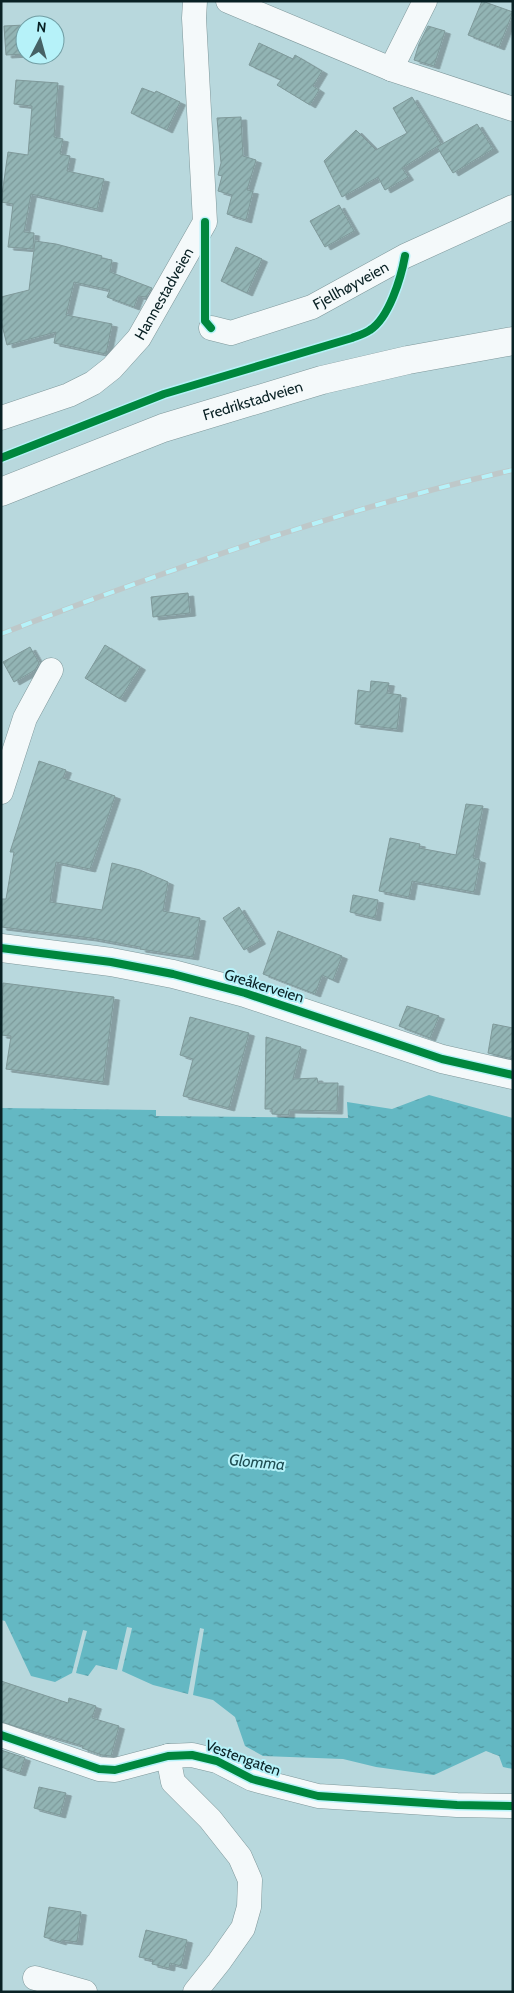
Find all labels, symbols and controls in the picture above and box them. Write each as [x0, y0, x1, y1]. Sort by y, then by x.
north arrow [15, 15, 65, 65]
text: N [35, 18, 47, 37]
street label: Hannestadveien [131, 245, 197, 343]
street label: Fjellhøyveien [310, 258, 392, 314]
street label: Fredrikstadveien [201, 377, 305, 424]
street label: Greåkerveien [222, 965, 306, 1007]
water label: Glomma [228, 1450, 286, 1474]
street label: Vestengaten [203, 1736, 283, 1780]

